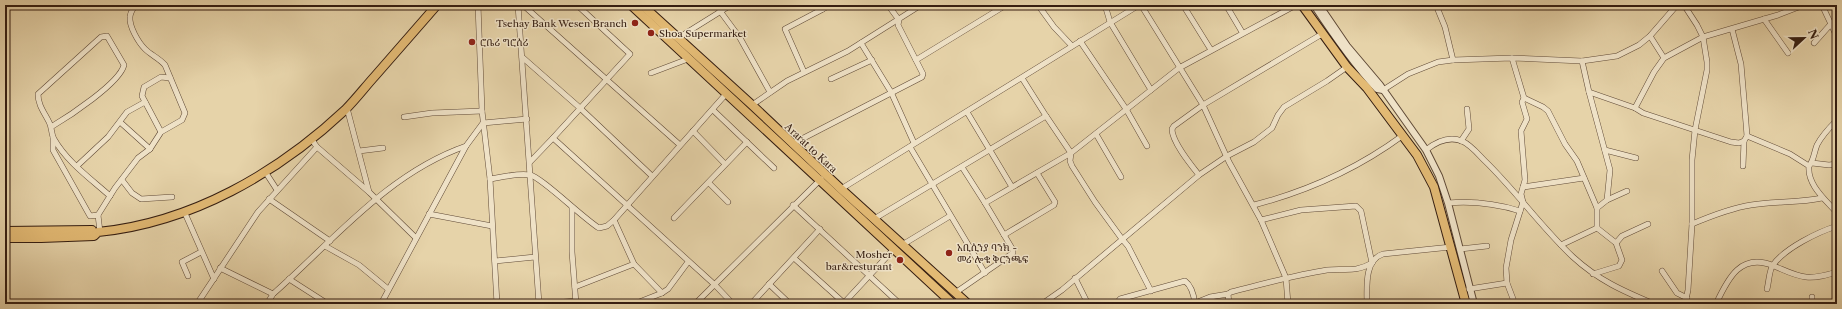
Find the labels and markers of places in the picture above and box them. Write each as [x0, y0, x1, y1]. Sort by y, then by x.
place label: Tsehay Bank Wesen Branch [496, 17, 628, 30]
marker: Tsehay Bank Wesen Branch [630, 18, 640, 28]
place label: Shoa Supermarket [659, 27, 747, 40]
marker: Shoa Supermarket [646, 28, 656, 38]
place label: ሮቤሪ ግሮሰሪ [480, 36, 529, 49]
marker: ሮቤሪ ግሮሰሪ [467, 37, 477, 47]
place label: አቢሲንያ ባንክ - መሪ ሎቄ ቅርንጫፍ [957, 241, 1029, 266]
place label: Mosher bar&resturant [826, 248, 893, 273]
marker: አቢሲንያ ባንክ - መሪ ሎቄ ቅርንጫፍ [944, 248, 954, 258]
marker: Mosher bar&resturant [895, 255, 905, 265]

